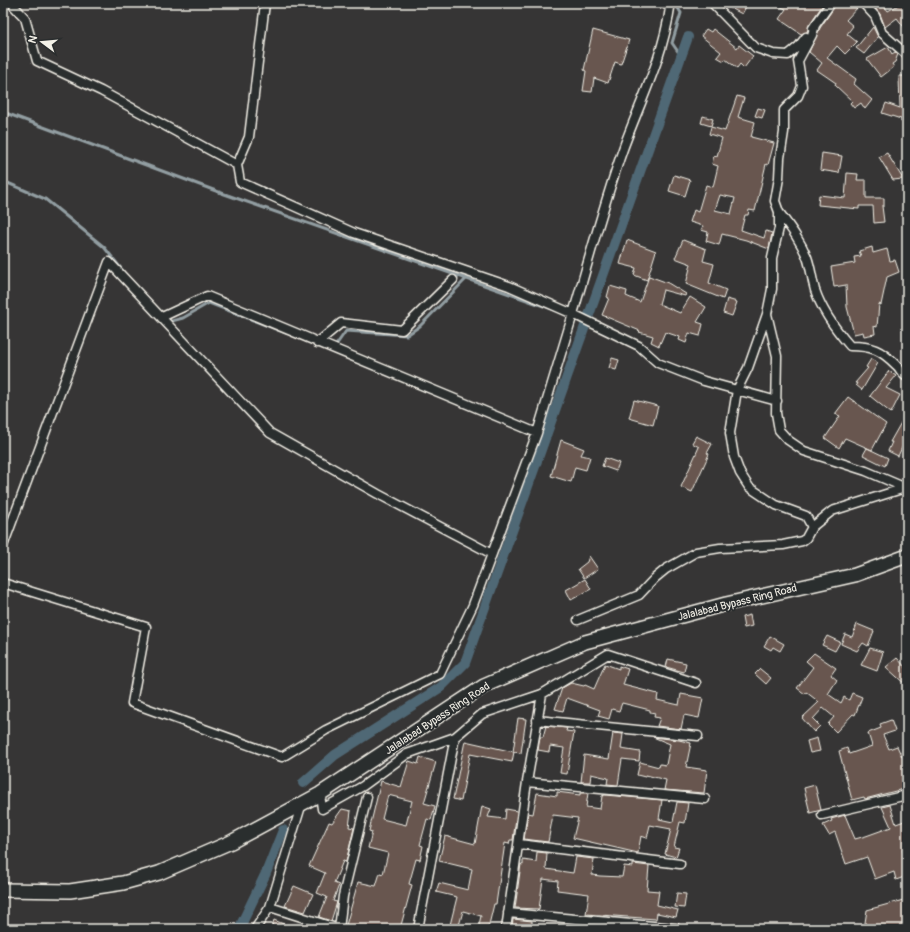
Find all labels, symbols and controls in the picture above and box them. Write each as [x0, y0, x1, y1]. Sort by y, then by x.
north arrow [22, 22, 62, 62]
text: N [26, 33, 40, 45]
street label: Jalalabad Bypass Ring Road [676, 581, 798, 624]
street label: Jalalabad Bypass Ring Road [382, 680, 492, 757]

